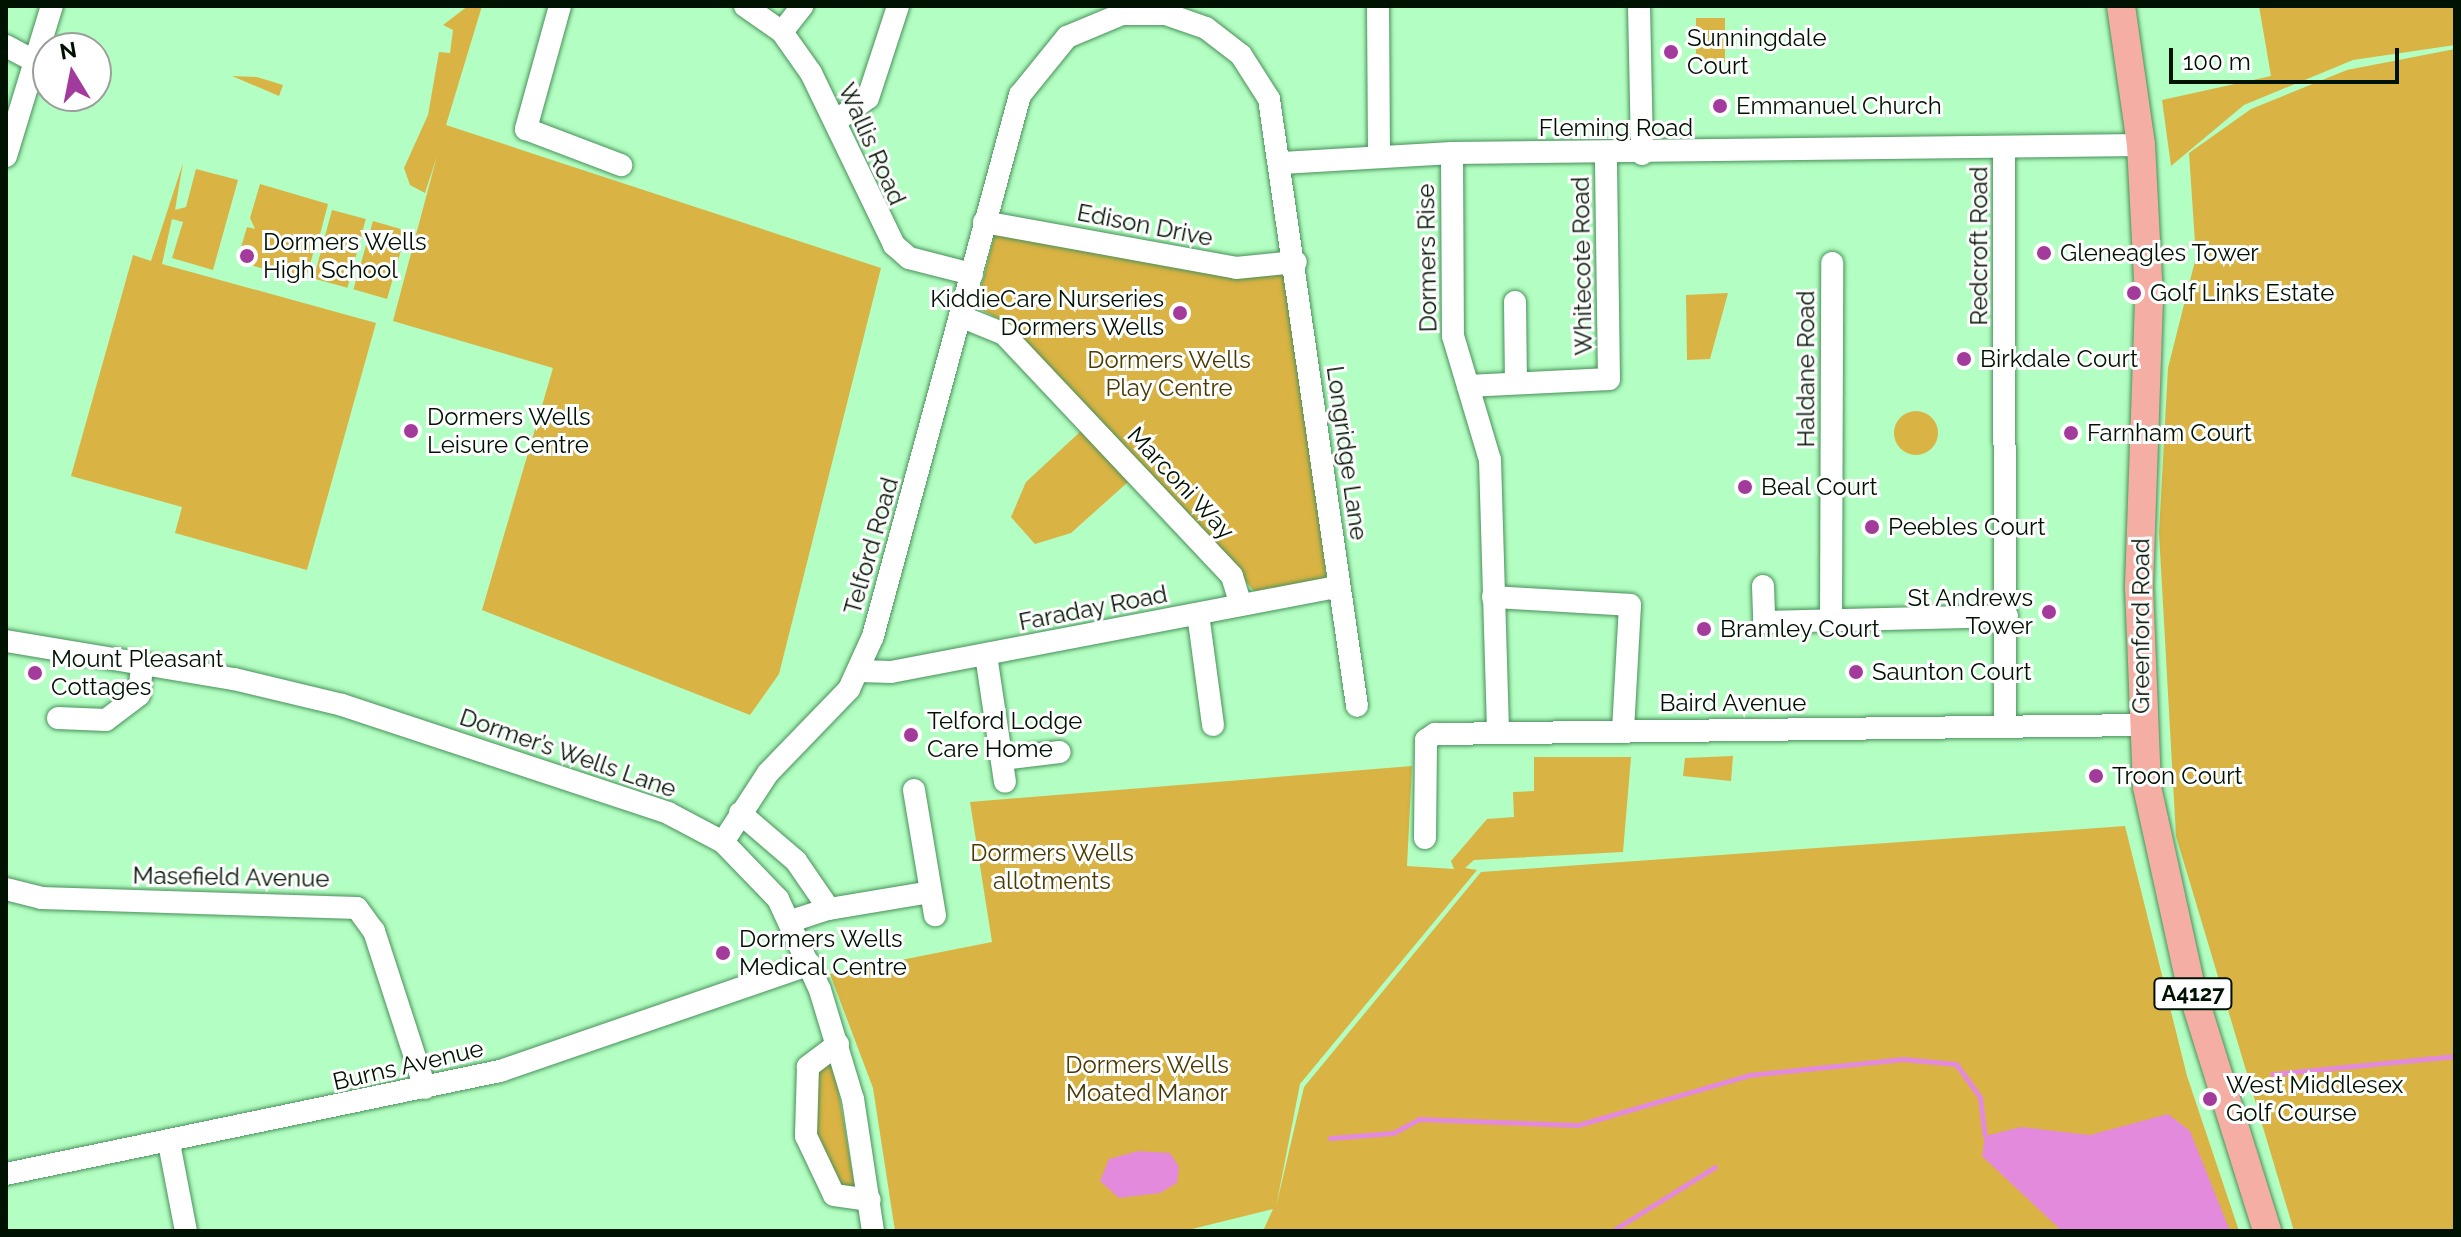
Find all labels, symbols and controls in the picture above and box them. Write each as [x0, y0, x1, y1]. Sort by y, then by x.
place label: Sunningdale Court [1687, 24, 1826, 80]
north arrow [32, 32, 112, 112]
scale bar [2173, 32, 2403, 82]
text: N [58, 36, 79, 65]
marker: Sunningdale Court [1662, 43, 1680, 61]
text: 100 m [2183, 47, 2251, 76]
street label: Wallis Road [832, 79, 912, 209]
place label: Emmanuel Church [1736, 92, 1943, 120]
marker: Emmanuel Church [1711, 97, 1729, 115]
street label: Fleming Road [1539, 114, 1693, 142]
street label: Redcroft Road [1965, 166, 1993, 326]
street label: Whitecote Road [1566, 176, 1598, 356]
street label: Dormers Rise [1411, 183, 1443, 333]
street label: Edison Drive [1075, 198, 1215, 252]
place label: Dormers Wells High School [263, 228, 427, 284]
place label: Gleneagles Tower [2060, 239, 2260, 267]
marker: Gleneagles Tower [2035, 244, 2053, 262]
marker: Dormers Wells High School [238, 247, 256, 265]
place label: Golf Links Estate [2150, 279, 2335, 307]
marker: Golf Links Estate [2125, 284, 2143, 302]
place label: KiddieCare Nurseries Dormers Wells [930, 285, 1164, 341]
street label: Haldane Road [1792, 291, 1820, 447]
marker: KiddieCare Nurseries Dormers Wells [1171, 304, 1189, 322]
place label: Birkdale Court [1980, 345, 2138, 373]
park label: Dormers Wells Play Centre [1087, 346, 1251, 402]
marker: Birkdale Court [1955, 350, 1973, 368]
street label: Longridge Lane [1321, 364, 1373, 542]
place label: Dormers Wells Leisure Centre [427, 403, 591, 459]
place label: Farnham Court [2087, 419, 2252, 447]
street label: Marconi Way [1121, 420, 1241, 546]
marker: Dormers Wells Leisure Centre [402, 422, 420, 440]
marker: Farnham Court [2062, 424, 2080, 442]
place label: Beal Court [1761, 473, 1878, 501]
street label: Telford Road [838, 474, 904, 618]
marker: Beal Court [1736, 478, 1754, 496]
place label: Peebles Court [1888, 513, 2045, 541]
marker: Peebles Court [1863, 518, 1881, 536]
street label: Greenford Road [2127, 538, 2155, 714]
street label: Faraday Road [1016, 579, 1170, 637]
place label: St Andrews Tower [1907, 584, 2033, 640]
marker: St Andrews Tower [2040, 603, 2058, 621]
place label: Bramley Court [1720, 615, 1880, 643]
marker: Bramley Court [1695, 620, 1713, 638]
place label: Mount Pleasant Cottages [51, 645, 224, 701]
place label: Saunton Court [1872, 658, 2031, 686]
marker: Saunton Court [1847, 663, 1865, 681]
marker: Mount Pleasant Cottages [26, 664, 44, 682]
street label: Baird Avenue [1659, 689, 1807, 717]
street label: Dormer’s Wells Lane [456, 702, 680, 804]
place label: Telford Lodge Care Home [927, 707, 1082, 763]
marker: Telford Lodge Care Home [902, 726, 920, 744]
place label: Troon Court [2112, 762, 2243, 790]
marker: Troon Court [2087, 767, 2105, 785]
park label: Dormers Wells allotments [970, 839, 1134, 895]
street label: Masefield Avenue [132, 861, 330, 893]
place label: Dormers Wells Medical Centre [739, 925, 908, 981]
marker: Dormers Wells Medical Centre [714, 944, 732, 962]
road number: A4127 [2153, 976, 2233, 1012]
street label: Burns Avenue [329, 1034, 487, 1096]
park label: Dormers Wells Moated Manor [1065, 1051, 1229, 1107]
place label: West Middlesex Golf Course [2226, 1071, 2403, 1127]
marker: West Middlesex Golf Course [2201, 1090, 2219, 1108]

